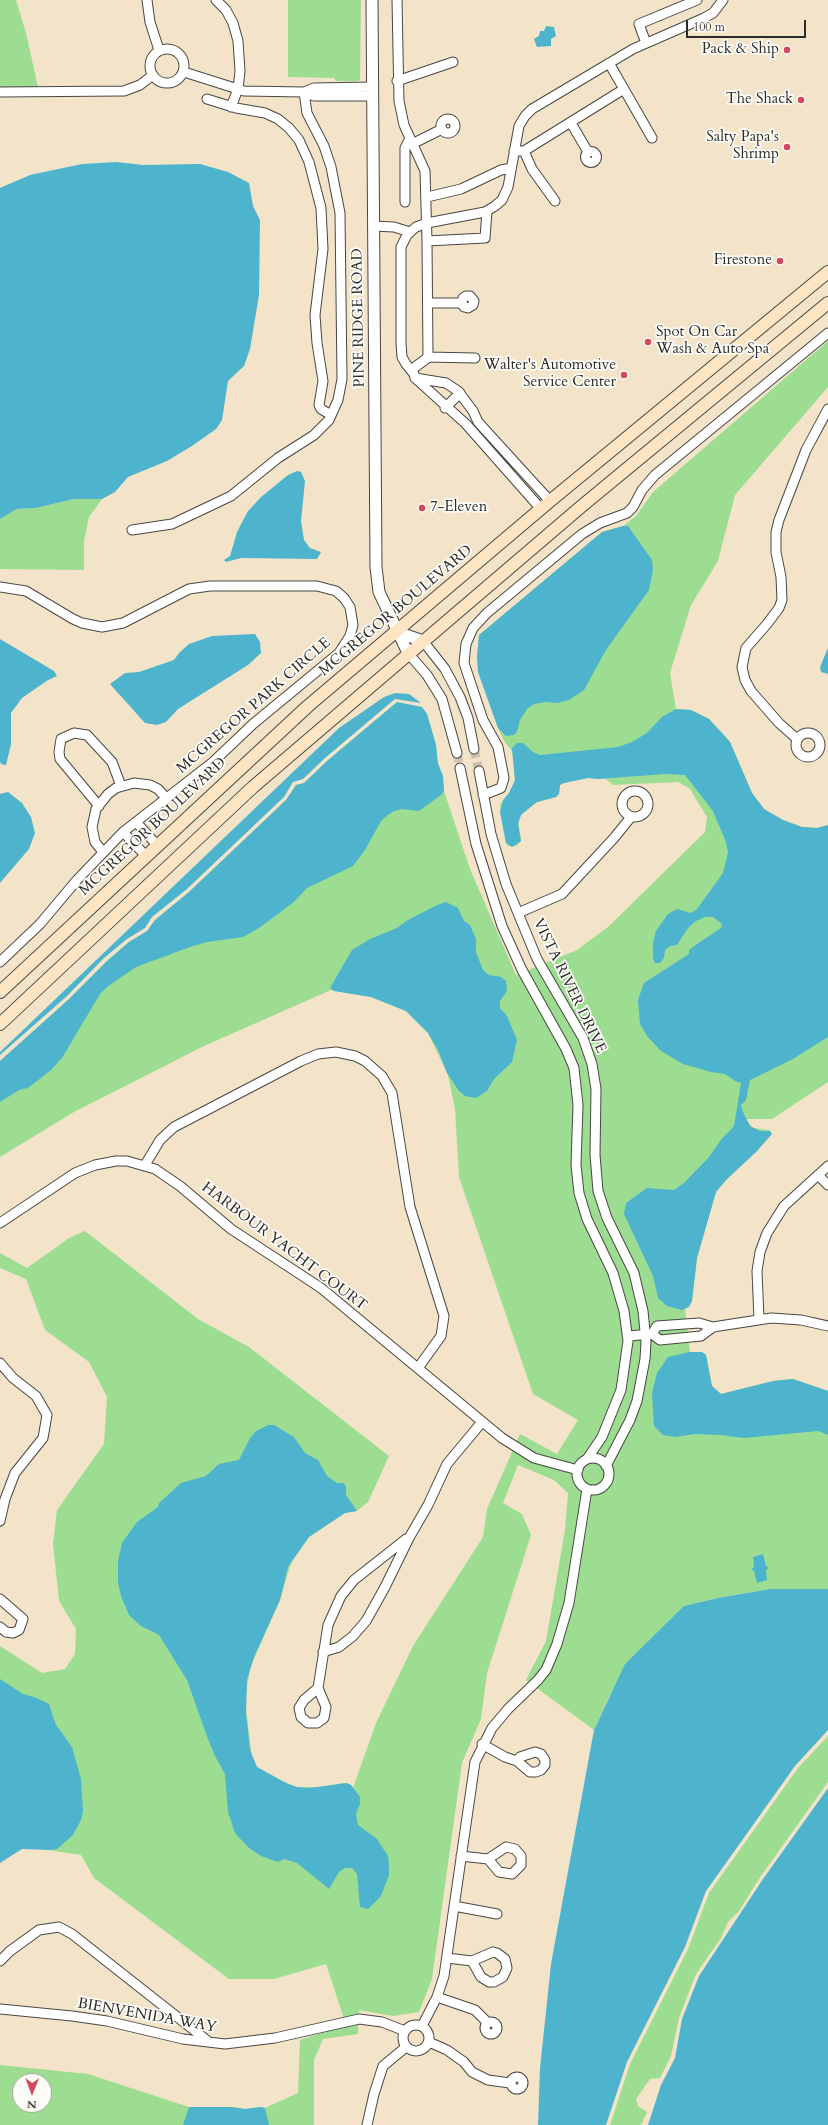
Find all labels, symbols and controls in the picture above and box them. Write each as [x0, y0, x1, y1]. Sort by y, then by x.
scale bar [688, 12, 808, 38]
text: 100 m [693, 19, 725, 35]
place label: Pack & Ship [702, 41, 779, 59]
marker: Pack & Ship [782, 45, 792, 55]
place label: The Shack [726, 91, 793, 109]
marker: The Shack [796, 95, 806, 105]
place label: Salty Papa's Shrimp [706, 129, 779, 164]
marker: Salty Papa's Shrimp [782, 142, 792, 152]
street label: PINE RIDGE ROAD [349, 248, 369, 388]
place label: Firestone [714, 252, 772, 270]
marker: Firestone [775, 256, 785, 266]
place label: Spot On Car Wash & Auto Spa [656, 324, 769, 359]
marker: Spot On Car Wash & Auto Spa [643, 337, 653, 347]
place label: Walter's Automotive Service Center [484, 357, 616, 392]
marker: Walter's Automotive Service Center [619, 370, 629, 380]
place label: 7-Eleven [430, 499, 487, 517]
marker: 7-Eleven [417, 503, 427, 513]
street label: MCGREGOR BOULEVARD [316, 542, 476, 680]
street label: MCGREGOR PARK CIRCLE [173, 634, 335, 778]
street label: MCGREGOR BOULEVARD [76, 754, 230, 900]
street label: VISTA RIVER DRIVE [529, 916, 609, 1056]
street label: HARBOUR YACHT COURT [198, 1179, 370, 1315]
street label: BIENVENIDA WAY [76, 1995, 218, 2037]
north arrow [12, 2073, 52, 2113]
text: N [27, 2097, 37, 2112]

